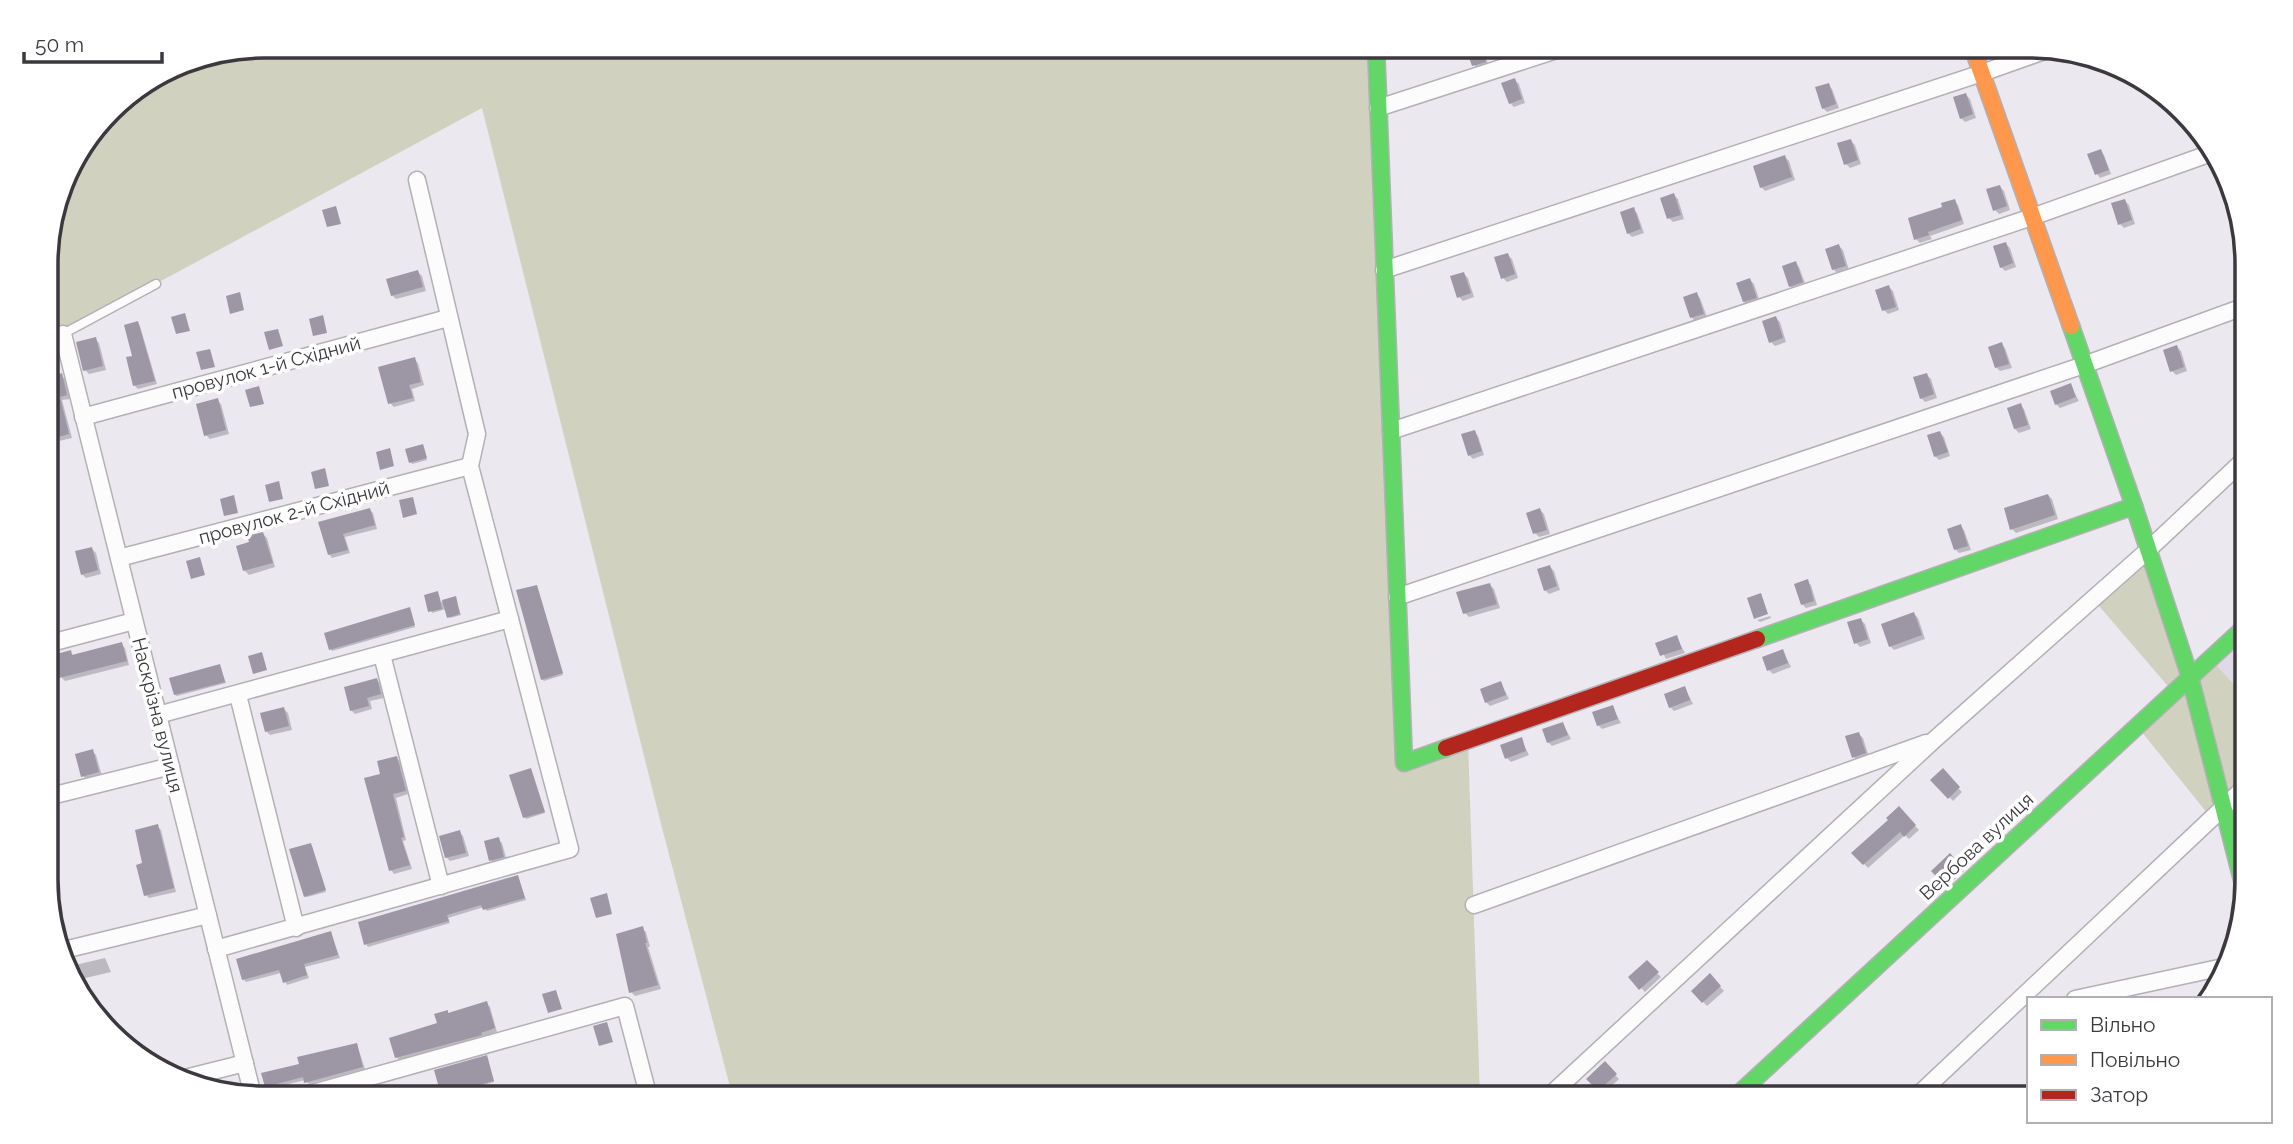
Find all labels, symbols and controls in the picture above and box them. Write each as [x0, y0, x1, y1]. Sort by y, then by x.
scale bar [24, 21, 163, 65]
text: 50 m [35, 32, 84, 57]
street label: провулок 1-й Східний [169, 331, 363, 403]
street label: провулок 2-й Східний [196, 476, 392, 548]
street label: Наскрізна вулиця [128, 635, 188, 795]
street label: Вербова вулиця [1915, 788, 2037, 904]
legend [2027, 997, 2272, 1123]
text: Вільно [2090, 1012, 2156, 1037]
text: Повільно [2090, 1047, 2180, 1072]
text: Затор [2090, 1082, 2148, 1107]

